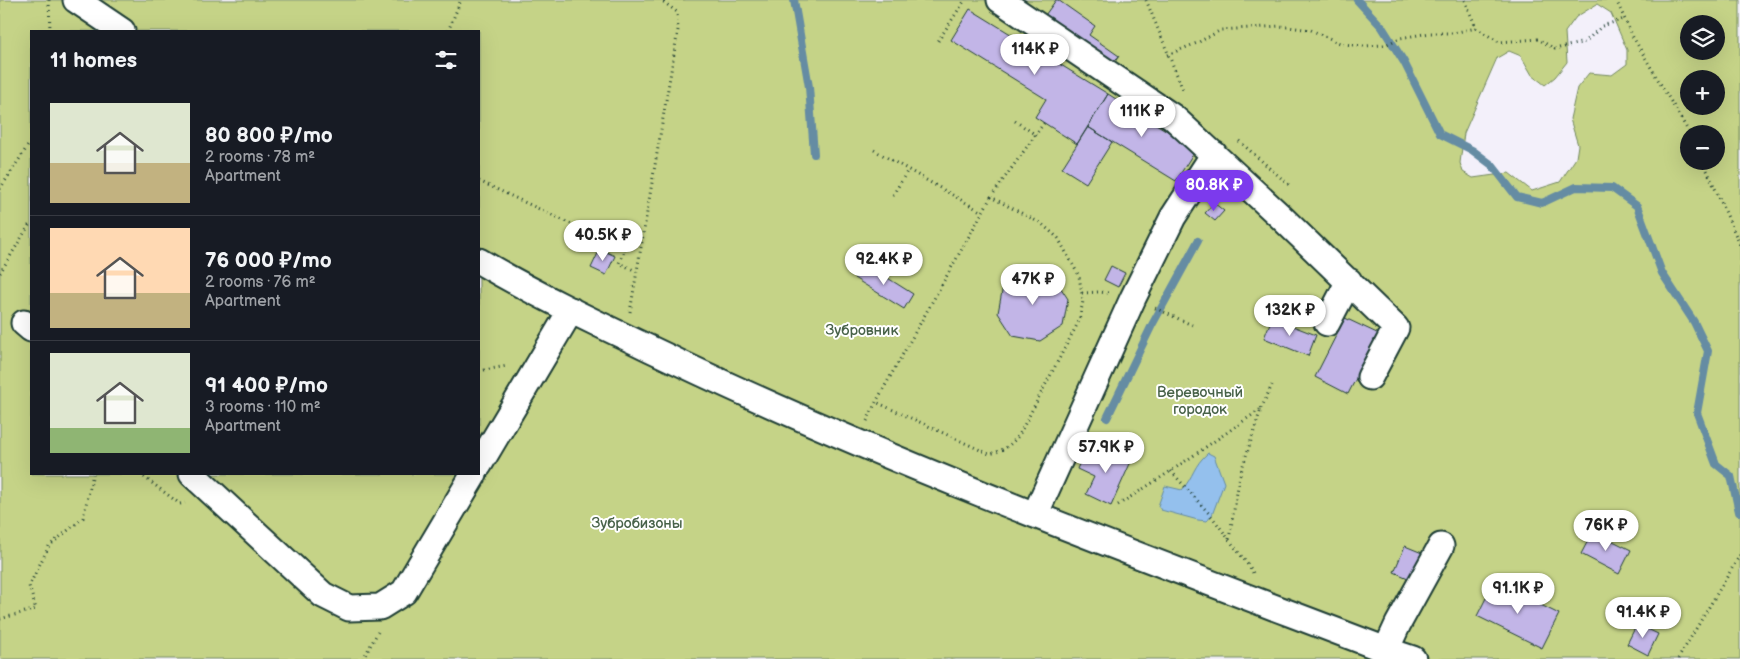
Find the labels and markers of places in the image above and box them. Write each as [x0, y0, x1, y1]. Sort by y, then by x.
pin: 114K ₽ [994, 34, 1076, 76]
pin: 111K ₽ [1101, 96, 1183, 138]
pin: 80.8K ₽ [1168, 170, 1260, 212]
pin: 40.5K ₽ [557, 220, 649, 262]
pin: 92.4K ₽ [838, 244, 930, 286]
pin: 47K ₽ [998, 264, 1068, 306]
pin: 132K ₽ [1249, 294, 1331, 337]
pin: 57.9K ₽ [1060, 432, 1152, 474]
pin: 76K ₽ [1571, 510, 1641, 552]
pin: 91.1K ₽ [1472, 572, 1564, 615]
pin: 91.4K ₽ [1597, 596, 1689, 639]

